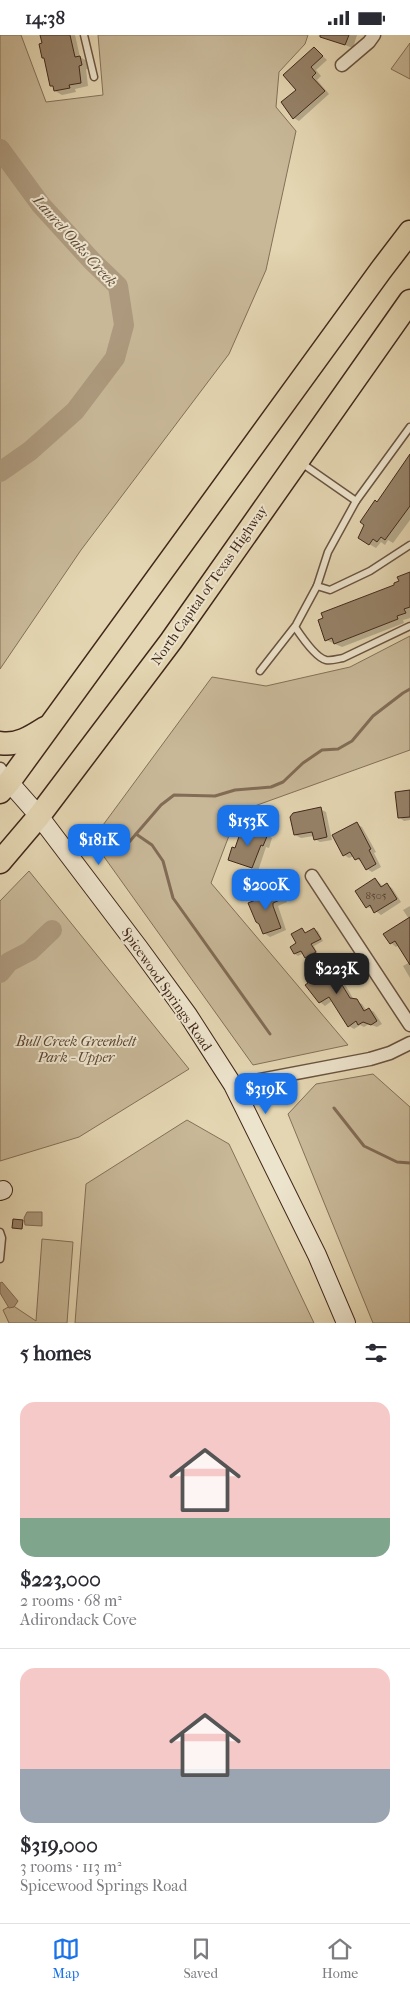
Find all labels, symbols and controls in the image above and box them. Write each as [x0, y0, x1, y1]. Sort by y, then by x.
text: 14:38 [25, 7, 65, 29]
water label: Laurel Oaks Creek [28, 191, 121, 291]
street label: North Capital of Texas Highway [148, 502, 271, 668]
pin: $153K [213, 805, 283, 847]
text: $153K [228, 811, 268, 830]
pin: $181K [64, 823, 134, 866]
text: $181K [79, 830, 119, 849]
pin: $200K [231, 869, 301, 911]
text: $200K [243, 875, 289, 894]
house number: 8505 [365, 889, 387, 902]
street label: Spicewood Springs Road [118, 924, 216, 1054]
pin: $223K [302, 953, 372, 995]
text: $223K [315, 959, 359, 978]
park label: Bull Creek Greenbelt Park - Upper [15, 1033, 137, 1066]
pin: $319K [231, 1073, 301, 1115]
text: $319K [245, 1079, 287, 1098]
icon: filters [362, 1339, 390, 1367]
text: 5 homes [20, 1341, 91, 1365]
icon: home [160, 1435, 250, 1525]
text: $223,000 [20, 1567, 101, 1591]
text: 2 rooms · 68 m² [20, 1591, 122, 1610]
text: Adirondack Cove [20, 1610, 137, 1629]
icon: home [160, 1700, 250, 1790]
text: $319,000 [20, 1833, 98, 1857]
text: 3 rooms · 113 m² [20, 1857, 121, 1876]
text: Spicewood Springs Road [20, 1876, 187, 1895]
tab: Map [52, 1935, 80, 1982]
tab: Saved [183, 1935, 218, 1982]
tab: Home [322, 1935, 358, 1982]

